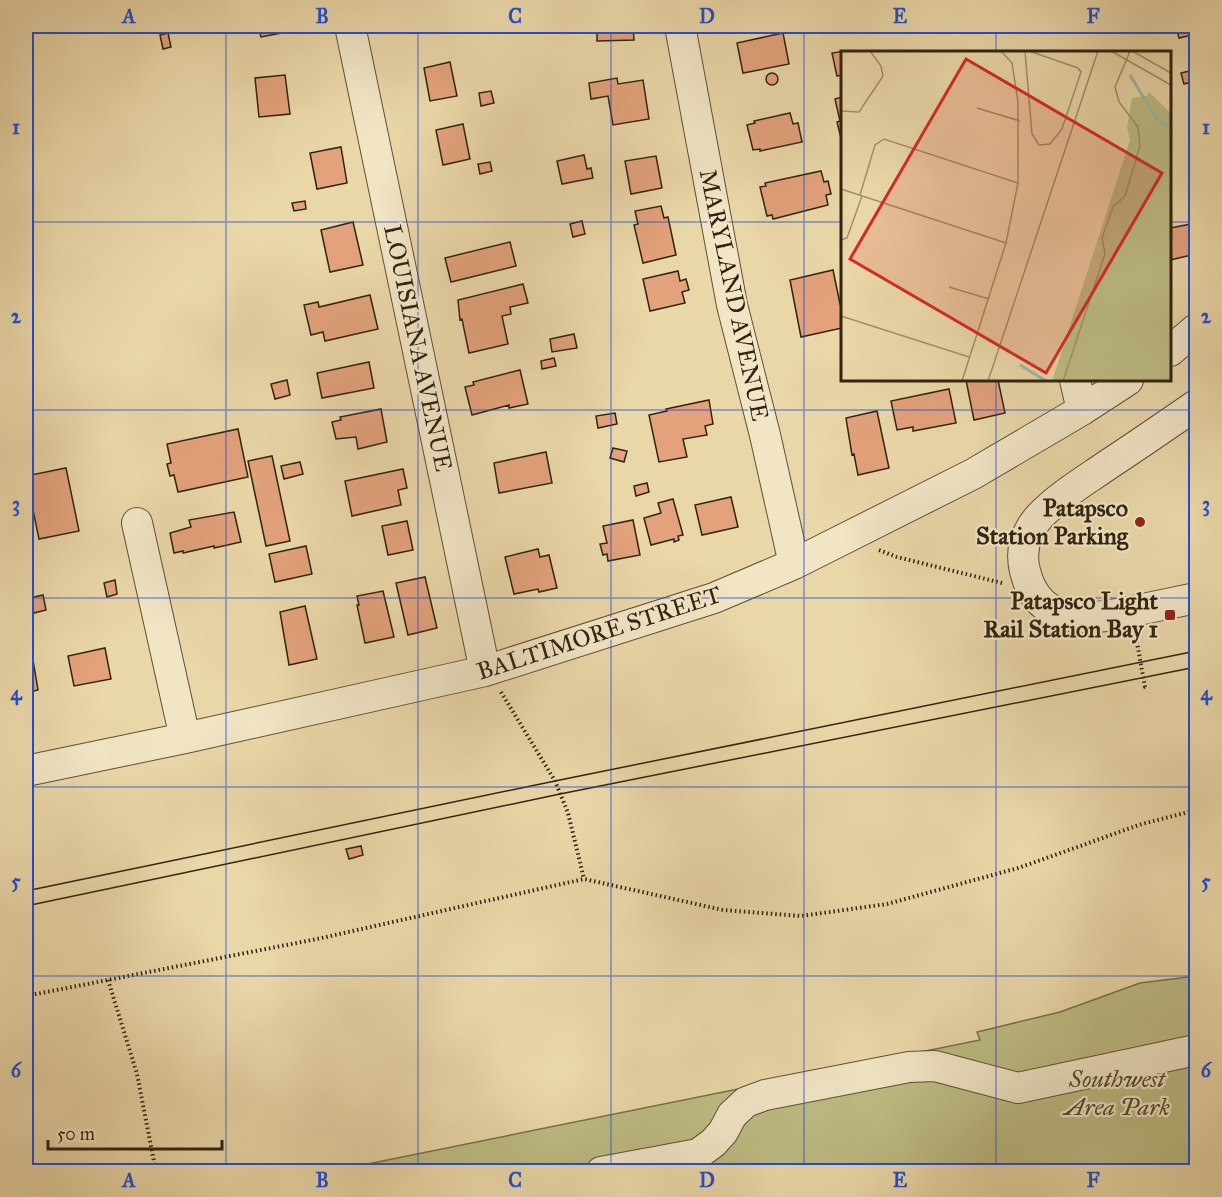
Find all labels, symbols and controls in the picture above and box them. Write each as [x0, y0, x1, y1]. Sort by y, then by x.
text: A [120, 4, 136, 28]
text: B [315, 4, 329, 28]
text: C [508, 4, 522, 28]
text: D [699, 4, 715, 28]
text: E [893, 4, 908, 28]
text: F [1086, 4, 1100, 28]
inset map [841, 51, 1171, 381]
text: 1 [12, 115, 20, 139]
text: 1 [1202, 115, 1210, 139]
street label: MARYLAND AVENUE [693, 166, 775, 424]
street label: LOUISIANA AVENUE [377, 222, 459, 474]
text: 2 [11, 304, 22, 328]
text: 2 [1201, 304, 1212, 328]
text: 3 [12, 492, 20, 517]
text: 3 [1202, 492, 1210, 517]
place label: Patapsco Station Parking [976, 493, 1129, 551]
marker: Patapsco Station Parking [1133, 515, 1147, 529]
street label: BALTIMORE STREET [473, 579, 725, 687]
place label: Patapsco Light Rail Station Bay 1 [983, 586, 1159, 644]
marker: Patapsco Light Rail Station Bay 1 [1163, 608, 1177, 622]
text: 4 [10, 681, 22, 706]
text: 4 [1200, 681, 1212, 706]
text: 5 [11, 869, 21, 893]
text: 5 [1201, 869, 1211, 893]
text: 6 [11, 1058, 23, 1082]
text: 6 [1201, 1058, 1213, 1082]
park label: Southwest Area Park [1061, 1064, 1170, 1122]
scale bar [48, 1113, 222, 1151]
text: 50 m [57, 1123, 95, 1145]
text: A [120, 1168, 136, 1192]
text: B [315, 1168, 329, 1192]
text: C [508, 1168, 522, 1192]
text: D [699, 1168, 715, 1192]
text: E [893, 1168, 908, 1192]
text: F [1086, 1168, 1100, 1192]

